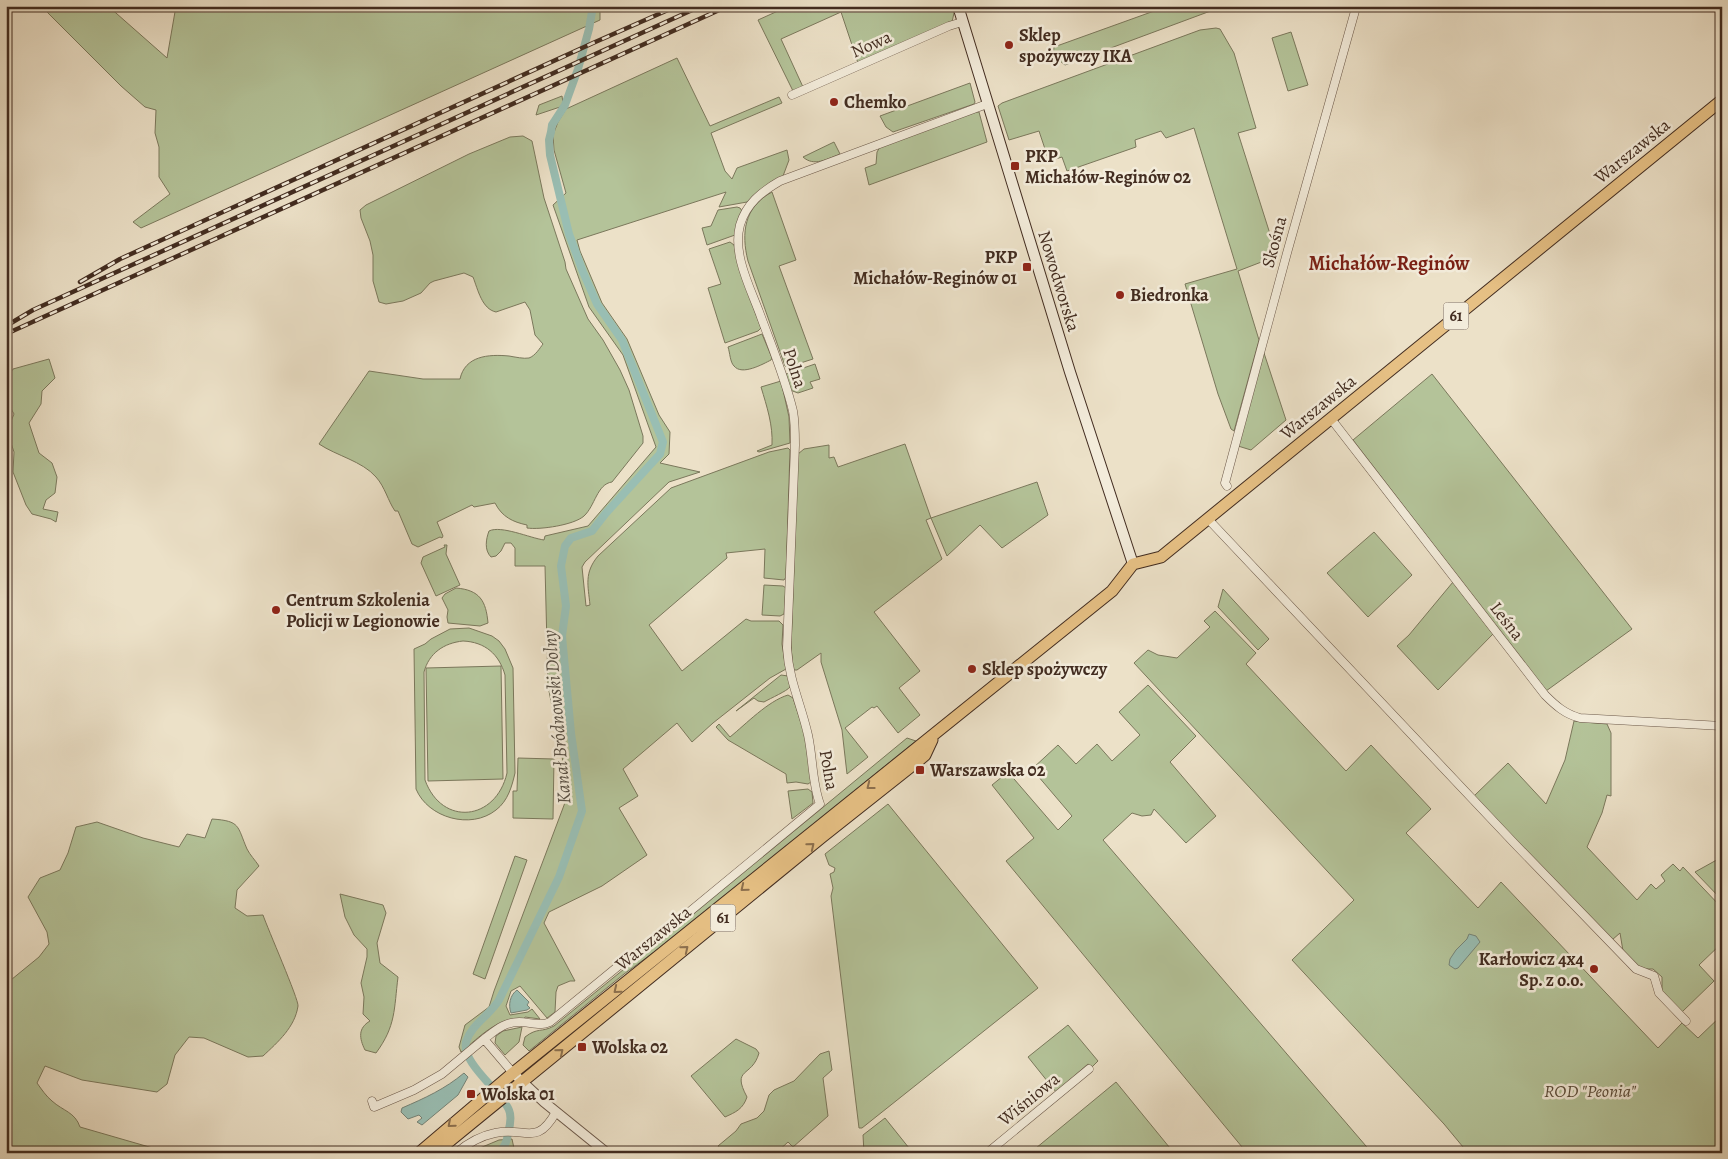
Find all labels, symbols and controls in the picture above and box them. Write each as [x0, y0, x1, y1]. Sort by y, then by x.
place label: Sklep spożywczy IKA [1019, 23, 1133, 68]
street label: Nowa [847, 24, 896, 64]
marker: Sklep spożywczy IKA [1003, 39, 1015, 51]
place label: Chemko [844, 90, 907, 114]
marker: Chemko [828, 96, 840, 108]
street label: Warszawska [1588, 113, 1675, 190]
place label: PKP Michałów-Reginów 02 [1025, 144, 1191, 189]
marker: PKP Michałów-Reginów 02 [1009, 160, 1021, 172]
street label: Skośna [1256, 213, 1293, 270]
street label: Nowodworska [1032, 227, 1086, 335]
place label: PKP Michałów-Reginów 01 [853, 245, 1018, 290]
district label: Michałów-Reginów [1308, 250, 1470, 277]
marker: PKP Michałów-Reginów 01 [1021, 261, 1033, 273]
place label: Biedronka [1130, 283, 1209, 307]
marker: Biedronka [1114, 289, 1126, 301]
road number: 61 [1444, 302, 1468, 330]
street label: Polna [777, 345, 813, 392]
street label: Warszawska [1274, 369, 1361, 446]
place label: Centrum Szkolenia Policji w Legionowie [286, 588, 440, 633]
street label: Leśna [1484, 597, 1530, 646]
marker: Centrum Szkolenia Policji w Legionowie [270, 604, 282, 616]
water label: Kanał Bródnowski Dolny [536, 628, 578, 805]
place label: Sklep spożywczy [982, 657, 1108, 681]
marker: Sklep spożywczy [966, 663, 978, 675]
street label: Polna [814, 748, 844, 793]
place label: Warszawska 02 [929, 758, 1046, 782]
marker: Warszawska 02 [914, 764, 926, 776]
one-way arrow [867, 781, 876, 789]
one-way arrow [805, 843, 814, 852]
one-way arrow [740, 883, 749, 892]
street label: Warszawska [609, 900, 696, 977]
road number: 61 [710, 904, 736, 931]
one-way arrow [679, 946, 688, 954]
place label: Karłowicz 4x4 Sp. z o.o. [1478, 947, 1585, 992]
marker: Karłowicz 4x4 Sp. z o.o. [1588, 963, 1600, 975]
one-way arrow [614, 985, 623, 993]
place label: Wolska 02 [591, 1035, 668, 1059]
marker: Wolska 02 [576, 1041, 588, 1053]
one-way arrow [554, 1048, 563, 1057]
street label: Wiśniowa [992, 1066, 1065, 1132]
park label: ROD "Peonia" [1544, 1079, 1637, 1103]
place label: Wolska 01 [480, 1082, 555, 1106]
marker: Wolska 01 [465, 1088, 477, 1100]
one-way arrow [448, 1119, 457, 1128]

